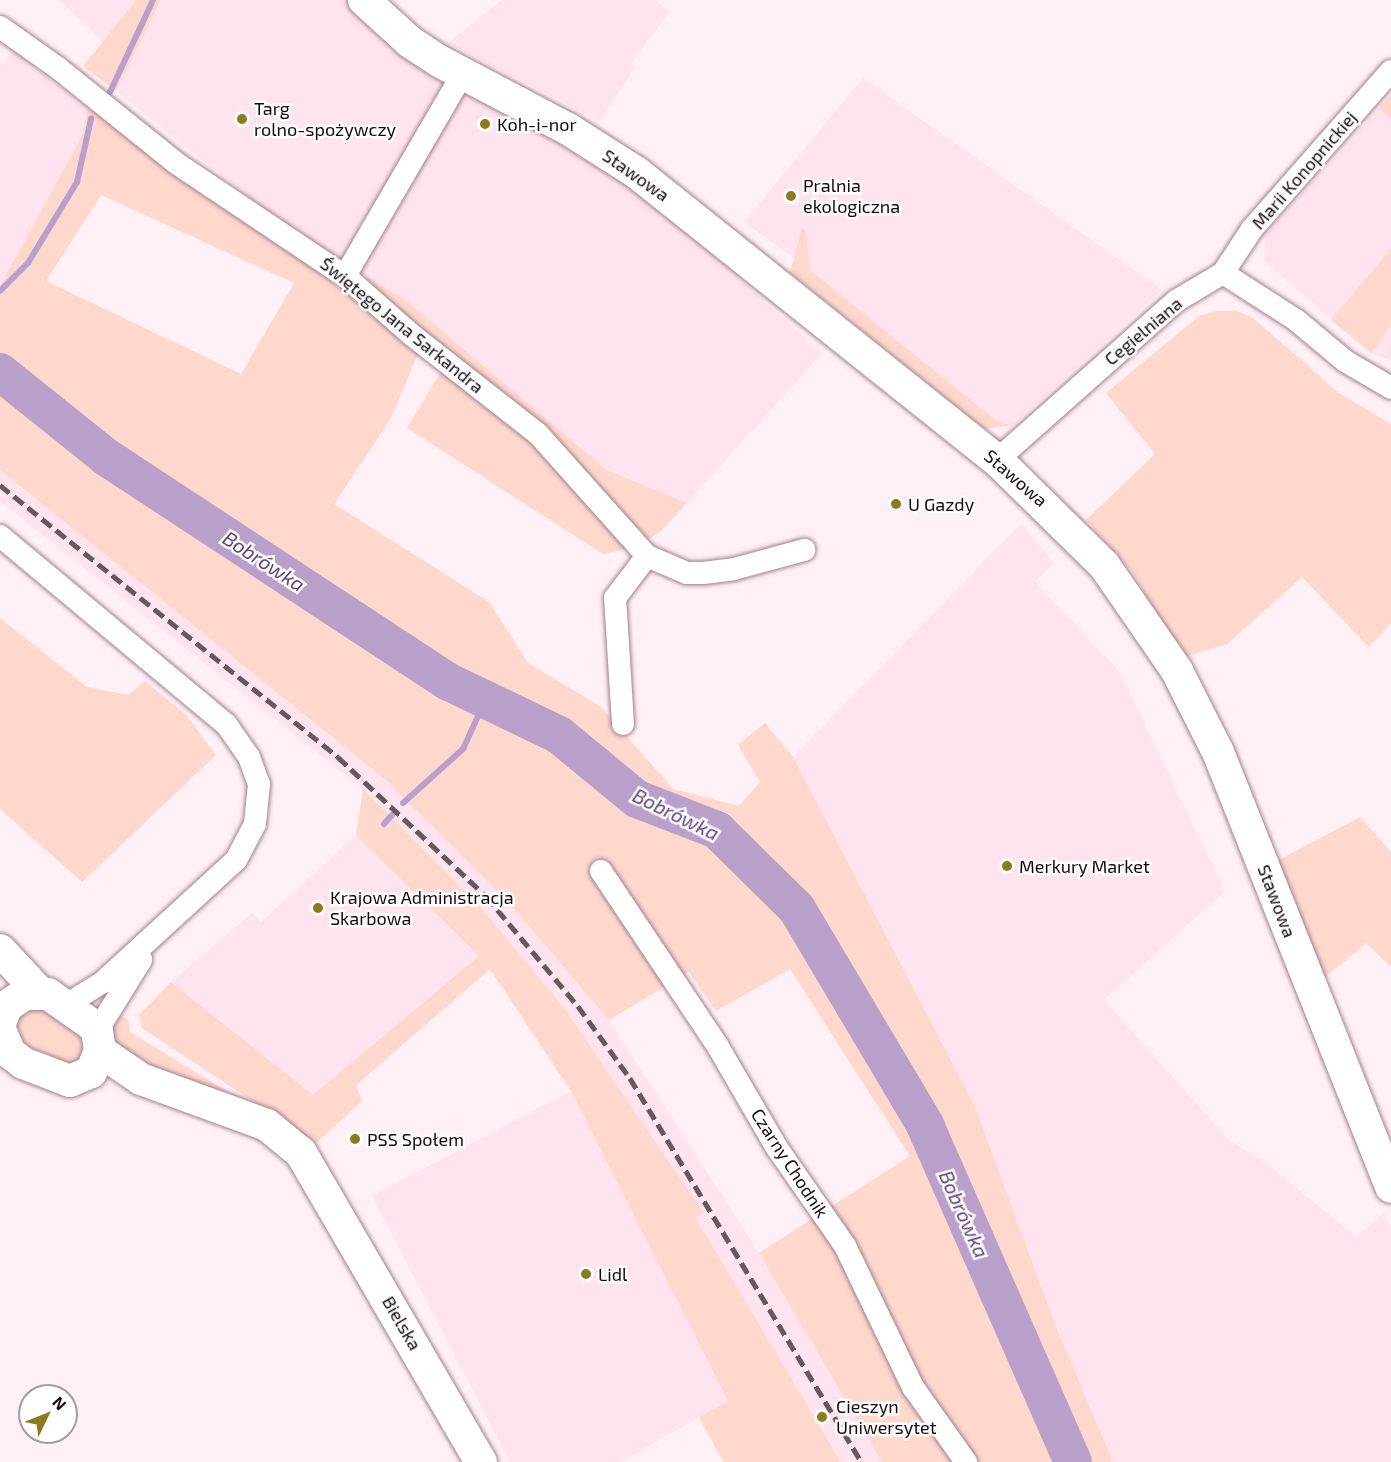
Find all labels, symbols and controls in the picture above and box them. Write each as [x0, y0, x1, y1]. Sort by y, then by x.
place label: Targ rolno-spożywczy [254, 98, 396, 140]
street label: Marii Konopnickiej [1247, 107, 1361, 233]
marker: Targ rolno-spożywczy [235, 112, 249, 126]
place label: Koh-i-nor [497, 113, 577, 135]
marker: Koh-i-nor [478, 117, 492, 131]
street label: Stawowa [599, 144, 673, 206]
place label: Pralnia ekologiczna [803, 175, 900, 218]
marker: Pralnia ekologiczna [784, 189, 798, 203]
street label: Świętego Jana Sarkandra [316, 252, 488, 398]
street label: Cegielniana [1100, 292, 1186, 370]
street label: Stawowa [980, 445, 1052, 511]
place label: U Gazdy [908, 493, 974, 515]
marker: U Gazdy [889, 497, 903, 511]
water label: Bobrówka [219, 526, 309, 596]
water label: Bobrówka [629, 783, 723, 845]
place label: Merkury Market [1019, 855, 1150, 877]
marker: Merkury Market [1000, 859, 1014, 873]
street label: Stawowa [1253, 861, 1301, 941]
place label: Krajowa Administracja Skarbowa [330, 887, 514, 930]
marker: Krajowa Administracja Skarbowa [311, 901, 325, 915]
street label: Czarny Chodnik [747, 1104, 833, 1222]
place label: PSS Społem [367, 1128, 464, 1150]
marker: PSS Społem [348, 1132, 362, 1146]
water label: Bobrówka [934, 1167, 994, 1261]
place label: Lidl [598, 1263, 627, 1285]
marker: Lidl [579, 1267, 593, 1281]
street label: Bielska [378, 1292, 426, 1354]
north arrow [18, 1384, 78, 1444]
text: N [49, 1392, 71, 1413]
place label: Cieszyn Uniwersytet [836, 1396, 937, 1438]
marker: Cieszyn Uniwersytet [813, 1408, 831, 1426]

